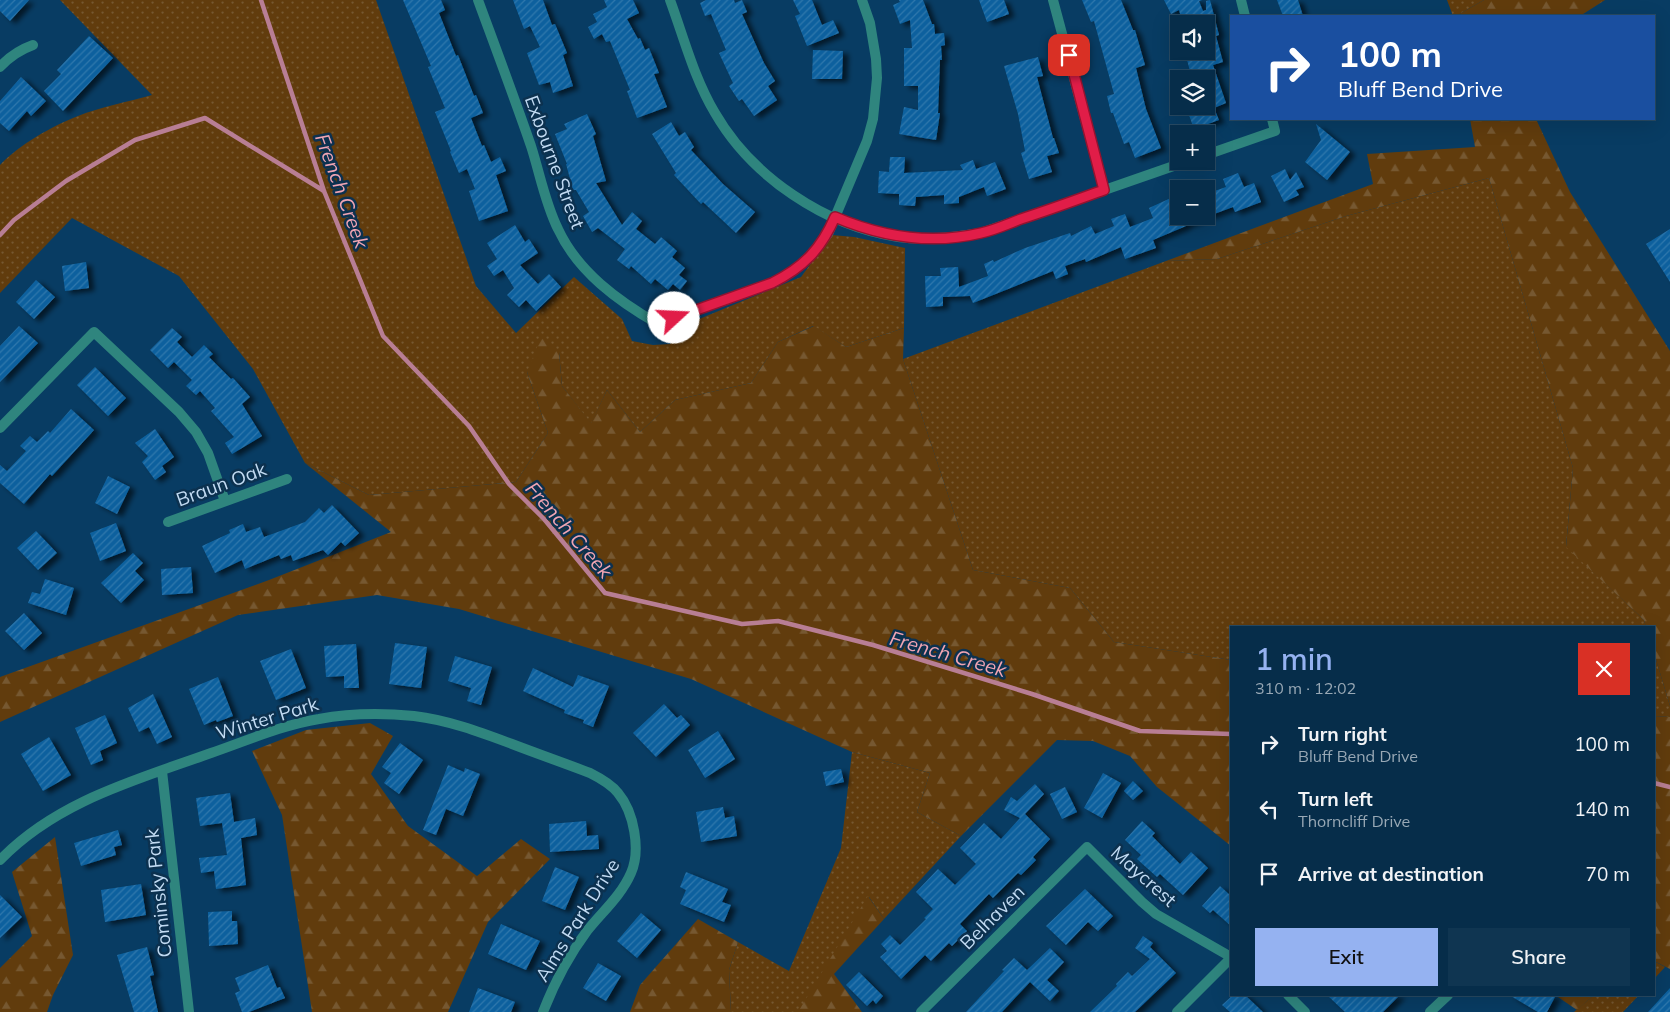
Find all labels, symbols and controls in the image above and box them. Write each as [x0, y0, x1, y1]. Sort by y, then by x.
map controls [1170, 15, 1215, 225]
button: sound [1170, 15, 1215, 60]
text: 100 m [1338, 32, 1442, 76]
pin [1048, 34, 1090, 76]
icon: right [1255, 35, 1320, 100]
icon: arrive [1055, 41, 1083, 69]
button: layers [1170, 70, 1215, 115]
text: Bluff Bend Drive [1338, 75, 1503, 103]
street label: Exbourne Street [520, 92, 590, 232]
button: + [1170, 125, 1215, 170]
water label: French Creek [310, 130, 375, 252]
button: − [1170, 180, 1215, 225]
position arrow [647, 291, 699, 343]
street label: Braun Oak [173, 457, 269, 511]
water label: French Creek [520, 476, 619, 584]
water label: French Creek [887, 625, 1010, 682]
text: 1 min [1255, 640, 1333, 678]
button: close [1578, 643, 1630, 695]
text: 310 m · 12:02 [1255, 678, 1356, 698]
street label: Winter Park [213, 691, 321, 745]
text: Turn right [1298, 722, 1387, 746]
icon: right [1255, 730, 1283, 758]
text: 100 m [1574, 732, 1630, 756]
text: Bluff Bend Drive [1298, 746, 1418, 766]
text: Turn left [1298, 787, 1373, 811]
icon: left [1255, 795, 1283, 823]
text: 140 m [1574, 797, 1630, 821]
text: Thorncliff Drive [1298, 811, 1410, 831]
street label: Cominsky Park [139, 827, 177, 959]
street label: Maycrest [1106, 840, 1182, 912]
street label: Alms Park Drive [530, 854, 624, 986]
icon: arrive [1255, 860, 1283, 888]
text: Arrive at destination [1298, 862, 1484, 886]
text: 70 m [1586, 862, 1630, 886]
street label: Belhaven [955, 880, 1029, 954]
button: Exit [1255, 928, 1438, 986]
button: Share [1448, 928, 1630, 986]

